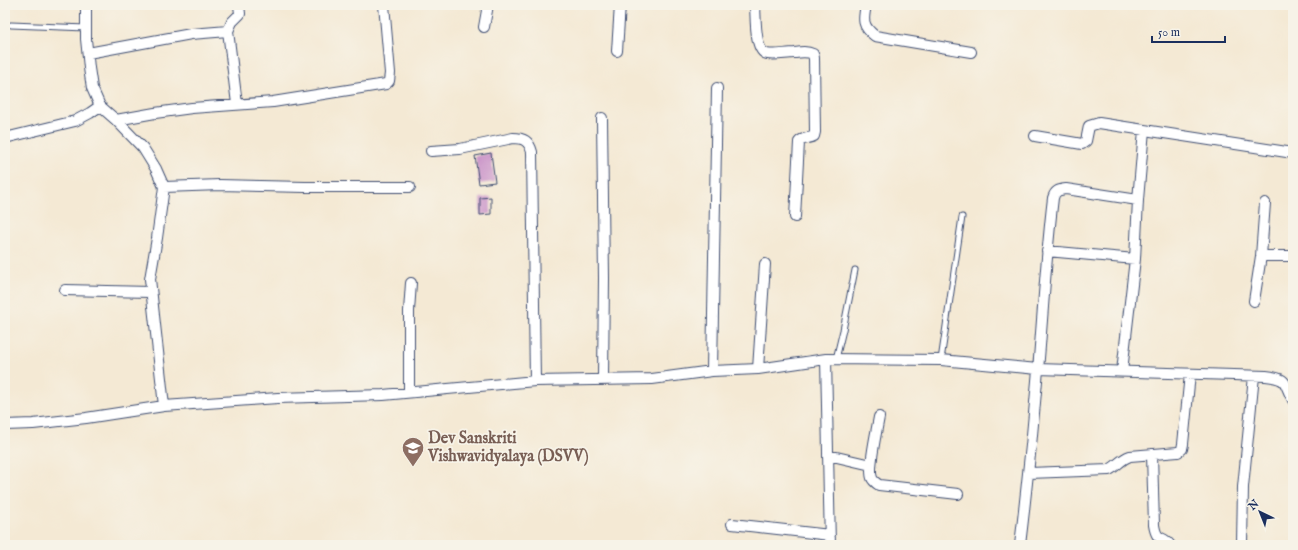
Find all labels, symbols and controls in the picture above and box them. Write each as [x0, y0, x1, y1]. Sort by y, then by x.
scale bar [1152, 18, 1225, 44]
text: 50 m [1158, 25, 1180, 40]
place label: Dev Sanskriti Vishwavidyalaya (DSVV) [427, 429, 589, 467]
school or university icon: Dev Sanskriti Vishwavidyalaya (DSVV) [400, 435, 426, 468]
north arrow [1240, 492, 1280, 532]
text: N [1245, 497, 1262, 514]

